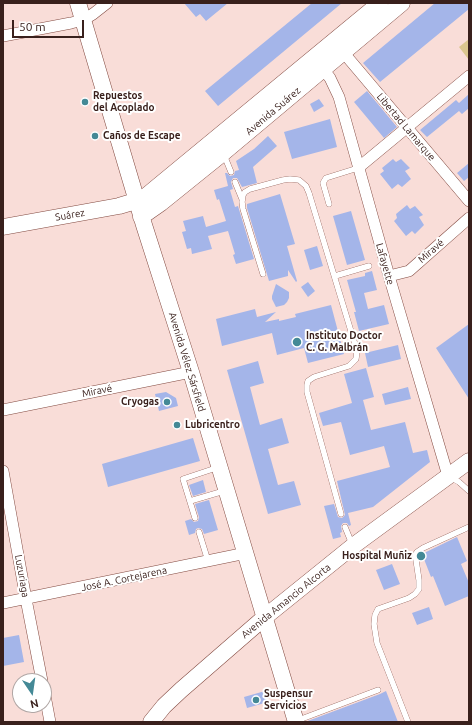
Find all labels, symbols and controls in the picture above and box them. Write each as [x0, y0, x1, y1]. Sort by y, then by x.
scale bar [14, 12, 86, 38]
text: 50 m [19, 20, 46, 33]
street label: Avenida Suárez [243, 84, 303, 138]
place label: Repuestos del Acoplado [93, 90, 154, 114]
street label: Libertad Lamarque [374, 91, 438, 163]
marker: Repuestos del Acoplado [80, 97, 90, 107]
place label: Caños de Escape [103, 130, 181, 142]
marker: Caños de Escape [90, 131, 100, 141]
street label: Suárez [54, 206, 86, 224]
street label: Miravé [416, 236, 446, 266]
street label: Lafayette [373, 242, 397, 286]
street label: Avenida Vélez Sársfield [166, 311, 208, 413]
place label: Instituto Doctor C. G. Malbrán [306, 330, 382, 354]
marker: Instituto Doctor C. G. Malbrán [291, 336, 303, 348]
street label: Miravé [81, 382, 113, 400]
place label: Cryogas [121, 396, 159, 408]
marker: Cryogas [162, 397, 172, 407]
place label: Lubricentro [185, 419, 240, 431]
marker: Lubricentro [172, 420, 182, 430]
place label: Hospital Muñiz [342, 550, 412, 562]
marker: Hospital Muñiz [415, 550, 427, 562]
street label: Luzuriaga [12, 554, 32, 598]
street label: Avenida Amancio Alcorta [239, 561, 333, 641]
street label: José A. Cortejarena [80, 564, 168, 594]
north arrow [12, 673, 52, 713]
place label: Suspensur Servicios [264, 688, 313, 712]
marker: Suspensur Servicios [251, 695, 261, 705]
text: N [29, 697, 40, 710]

